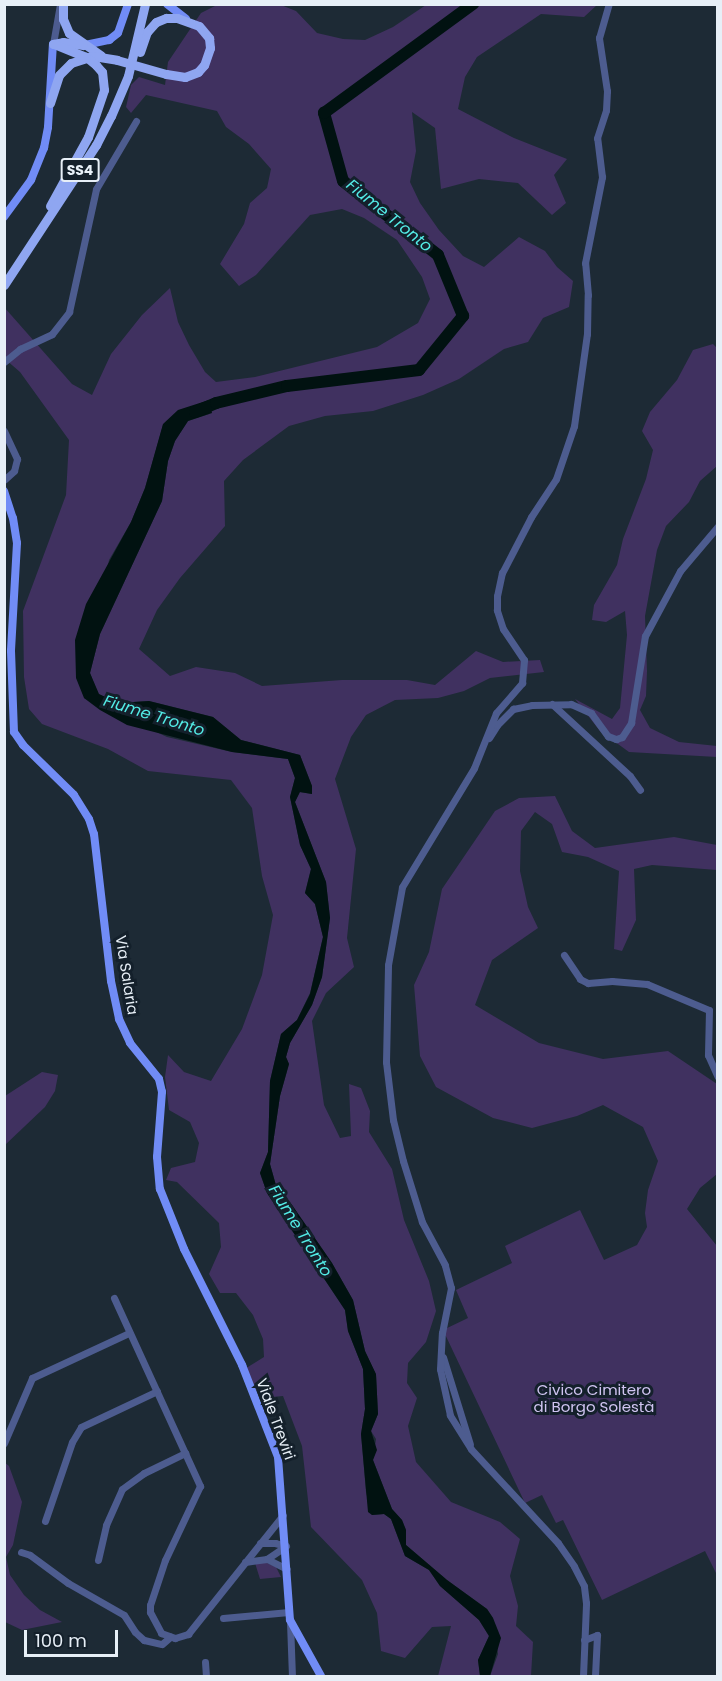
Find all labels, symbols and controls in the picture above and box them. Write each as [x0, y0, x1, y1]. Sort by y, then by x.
road number: SS4 [60, 159, 100, 181]
water label: Fiume Tronto [342, 176, 436, 256]
water label: Fiume Tronto [101, 692, 207, 740]
street label: Via Salaria [112, 934, 142, 1016]
water label: Fiume Tronto [264, 1182, 336, 1280]
street label: Viale Treviri [253, 1376, 299, 1462]
park label: Civico Cimitero di Borgo Solestà [534, 1380, 654, 1415]
scale bar [27, 1618, 122, 1656]
text: 100 m [35, 1628, 87, 1653]

